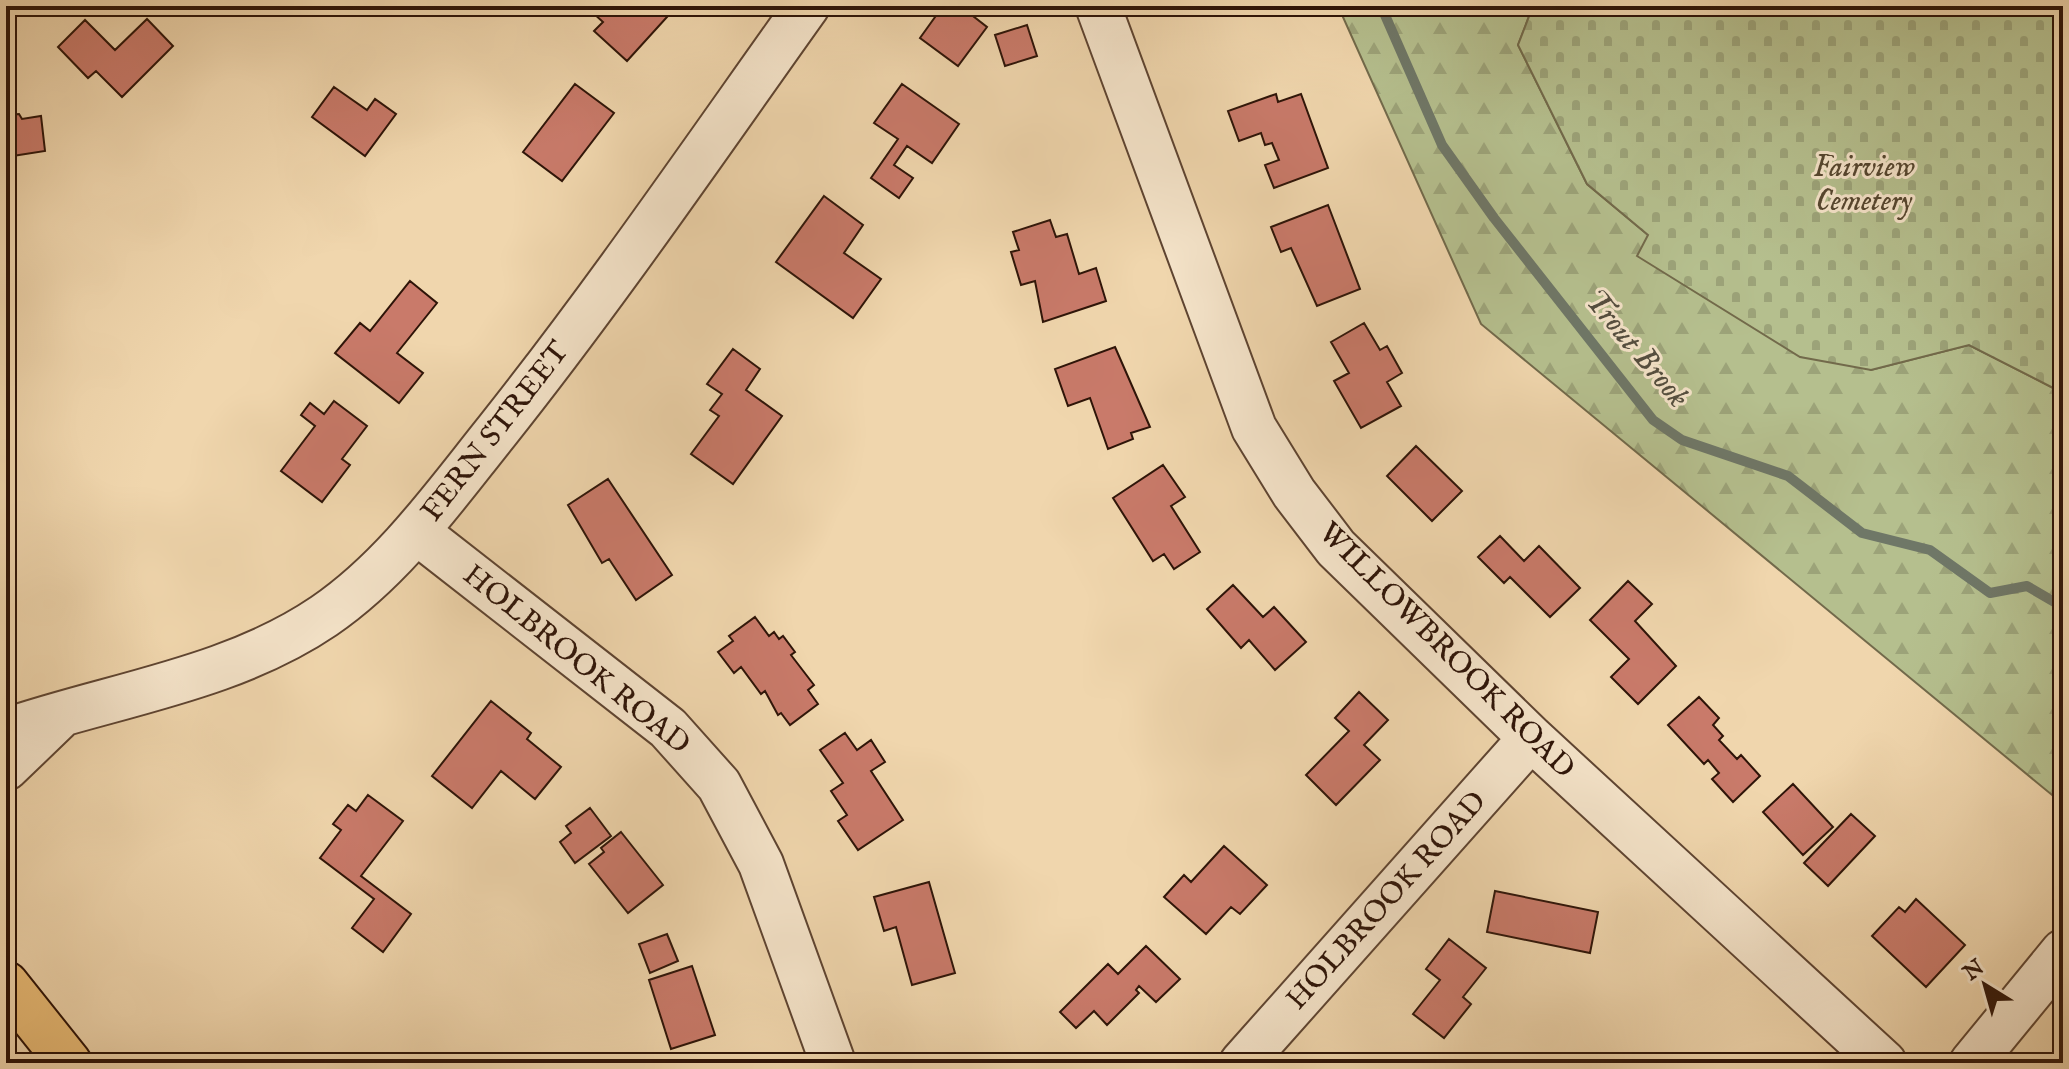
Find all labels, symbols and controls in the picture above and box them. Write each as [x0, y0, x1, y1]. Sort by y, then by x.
park label: Fairview Cemetery [1813, 149, 1915, 221]
water label: Trout Brook [1574, 281, 1698, 417]
street label: FERN STREET [414, 334, 578, 530]
street label: WILLOWBROOK ROAD [1310, 515, 1582, 787]
street label: HOLBROOK ROAD [455, 557, 697, 763]
street label: HOLBROOK ROAD [1279, 784, 1495, 1018]
north arrow [1945, 945, 2025, 1025]
text: N [1957, 954, 1990, 988]

